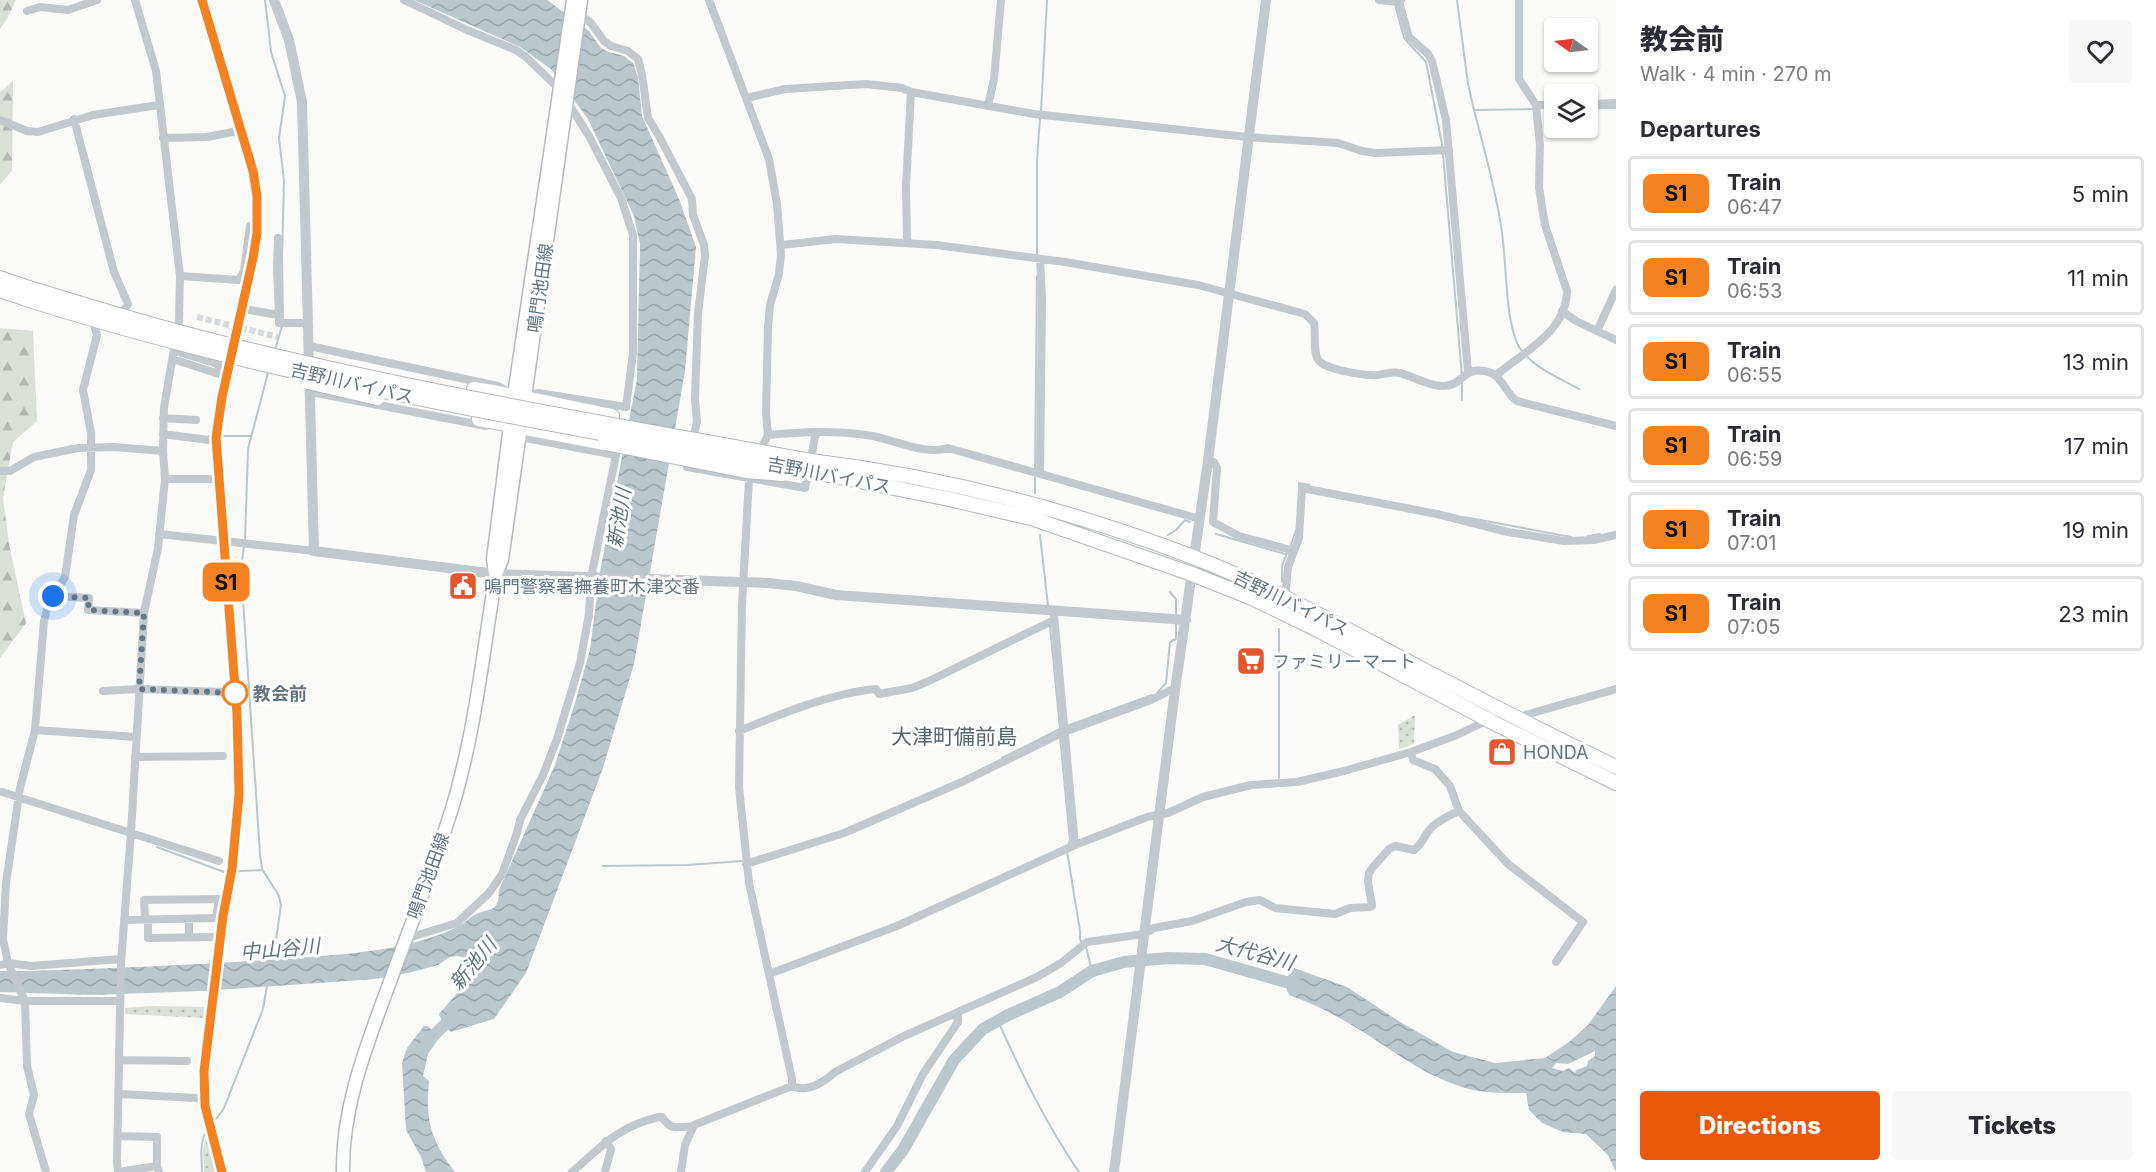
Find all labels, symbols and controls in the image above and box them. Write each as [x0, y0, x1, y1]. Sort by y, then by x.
north arrow [1544, 18, 1598, 72]
map controls [1544, 18, 1598, 138]
button: heart [2069, 20, 2132, 83]
text: 教会前 [1640, 22, 1724, 56]
text: Walk · 4 min · 270 m [1640, 62, 1831, 86]
button: layers [1544, 84, 1598, 138]
text: Departures [1640, 116, 1761, 142]
text: Train [1727, 169, 1782, 195]
text: S1 [1665, 181, 1687, 206]
text: 5 min [2072, 181, 2129, 207]
text: 06:47 [1727, 195, 1782, 219]
street label: 鳴門池田線 [523, 242, 557, 334]
text: Train [1727, 253, 1782, 279]
text: S1 [1665, 265, 1687, 290]
text: 11 min [2067, 265, 2129, 291]
text: 06:53 [1727, 279, 1782, 303]
text: Train [1727, 337, 1782, 363]
text: S1 [1665, 349, 1687, 374]
text: 13 min [2063, 349, 2129, 375]
street label: 吉野川バイパス [288, 359, 416, 407]
text: 06:55 [1727, 363, 1782, 387]
text: Train [1727, 421, 1782, 447]
text: S1 [1665, 433, 1687, 458]
text: 17 min [2064, 433, 2129, 459]
text: 06:59 [1727, 447, 1782, 471]
street label: 吉野川バイパス [765, 453, 893, 497]
water label: 新池川 [602, 485, 636, 550]
text: Train [1727, 505, 1782, 531]
text: S1 [1665, 517, 1687, 542]
text: 19 min [2063, 517, 2129, 543]
text: 07:01 [1727, 531, 1776, 555]
line badge: S1 [199, 562, 253, 602]
street label: 吉野川バイパス [1230, 566, 1352, 640]
text: S1 [215, 570, 237, 595]
public building icon: 鳴門警察署撫養町木津交番 [447, 570, 479, 602]
place label: 鳴門警察署撫養町木津交番 [484, 576, 700, 597]
your location [38, 581, 68, 611]
text: Train [1727, 589, 1782, 615]
text: S1 [1665, 601, 1687, 626]
text: 23 min [2058, 601, 2129, 627]
text: 07:05 [1727, 615, 1780, 639]
supermarket icon: ファミリーマート [1235, 645, 1267, 677]
place label: ファミリーマート [1272, 651, 1416, 672]
marker: 教会前 [222, 680, 248, 706]
place label: 教会前 [253, 683, 307, 704]
district label: 大津町備前島 [891, 724, 1017, 749]
shop icon: HONDA [1486, 736, 1518, 768]
place label: HONDA [1523, 742, 1589, 763]
street label: 鳴門池田線 [403, 830, 453, 922]
water label: 大代谷川 [1213, 931, 1299, 975]
water label: 新池川 [445, 932, 503, 995]
water label: 中山谷川 [239, 933, 323, 964]
button: Directions [1640, 1091, 1880, 1160]
button: Tickets [1892, 1091, 2132, 1160]

